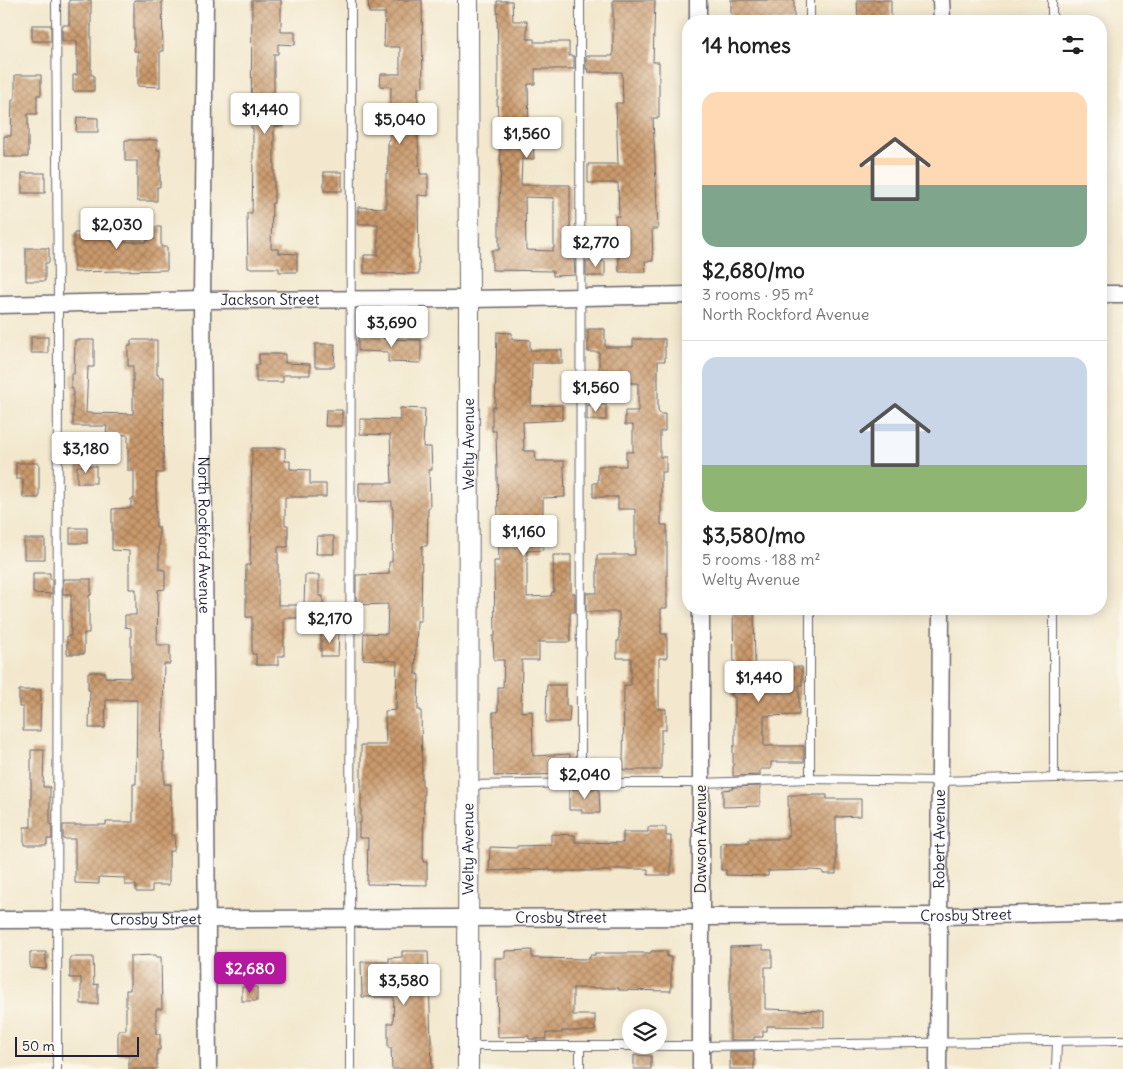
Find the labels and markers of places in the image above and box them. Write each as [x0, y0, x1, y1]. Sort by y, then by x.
pin: $1,440 [224, 92, 306, 135]
pin: $5,040 [359, 102, 441, 145]
pin: $1,560 [486, 116, 568, 159]
pin: $2,030 [76, 208, 158, 250]
pin: $2,770 [555, 226, 637, 268]
pin: $3,690 [351, 306, 433, 348]
pin: $1,560 [555, 370, 637, 413]
pin: $3,180 [45, 432, 127, 474]
pin: $1,160 [483, 514, 565, 557]
pin: $2,170 [289, 602, 371, 644]
pin: $1,440 [718, 660, 800, 703]
pin: $2,040 [544, 758, 626, 800]
pin: $2,680 [209, 952, 291, 994]
pin: $3,580 [363, 964, 445, 1006]

